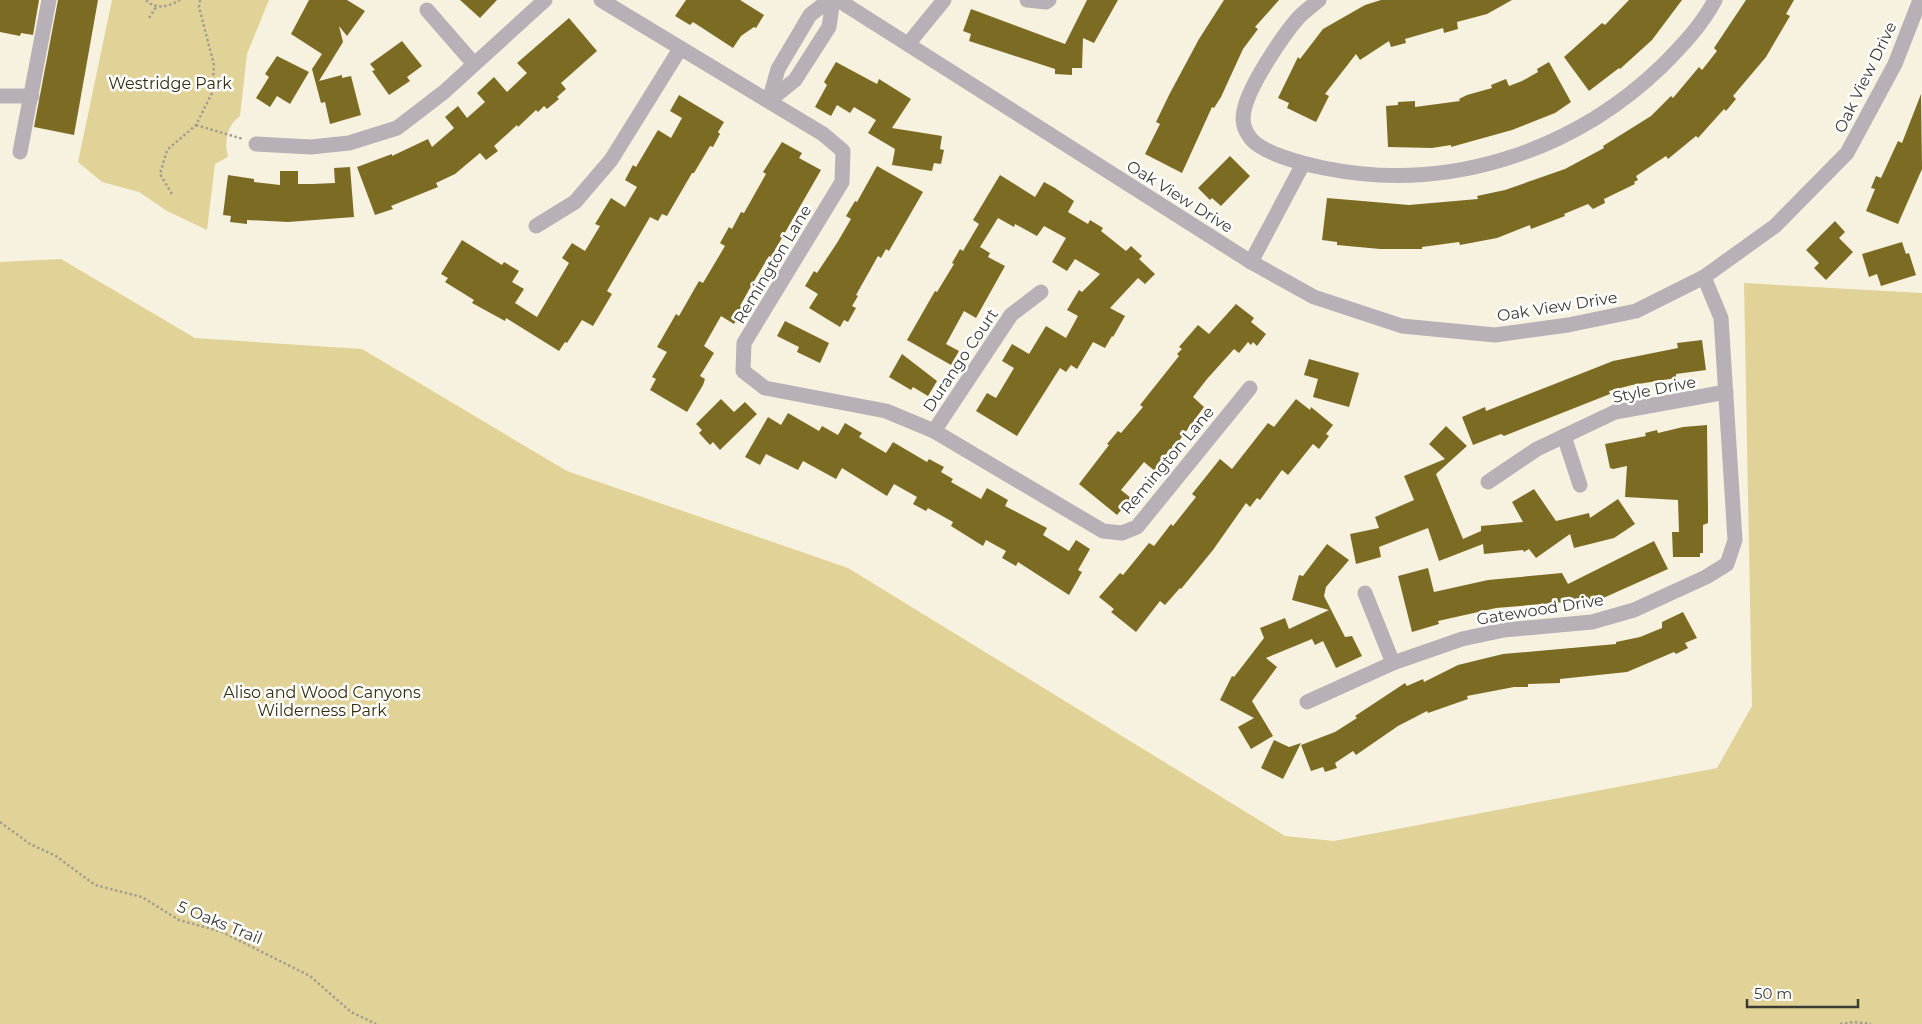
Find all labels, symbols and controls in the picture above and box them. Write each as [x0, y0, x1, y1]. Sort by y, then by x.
street label: Oak View Drive [1830, 18, 1901, 136]
park label: Westridge Park [108, 74, 232, 93]
street label: Oak View Drive [1123, 156, 1236, 237]
street label: Remington Lane [730, 202, 815, 327]
street label: Oak View Drive [1496, 288, 1619, 325]
street label: Durango Court [919, 305, 1002, 415]
street label: Style Drive [1611, 372, 1697, 407]
street label: Remington Lane [1117, 403, 1218, 518]
street label: Gatewood Drive [1475, 590, 1605, 629]
park label: Aliso and Wood Canyons Wilderness Park [223, 683, 421, 720]
street label: 5 Oaks Trail [174, 897, 265, 948]
scale bar [1747, 976, 1858, 1008]
text: 50 m [1754, 984, 1792, 1003]

